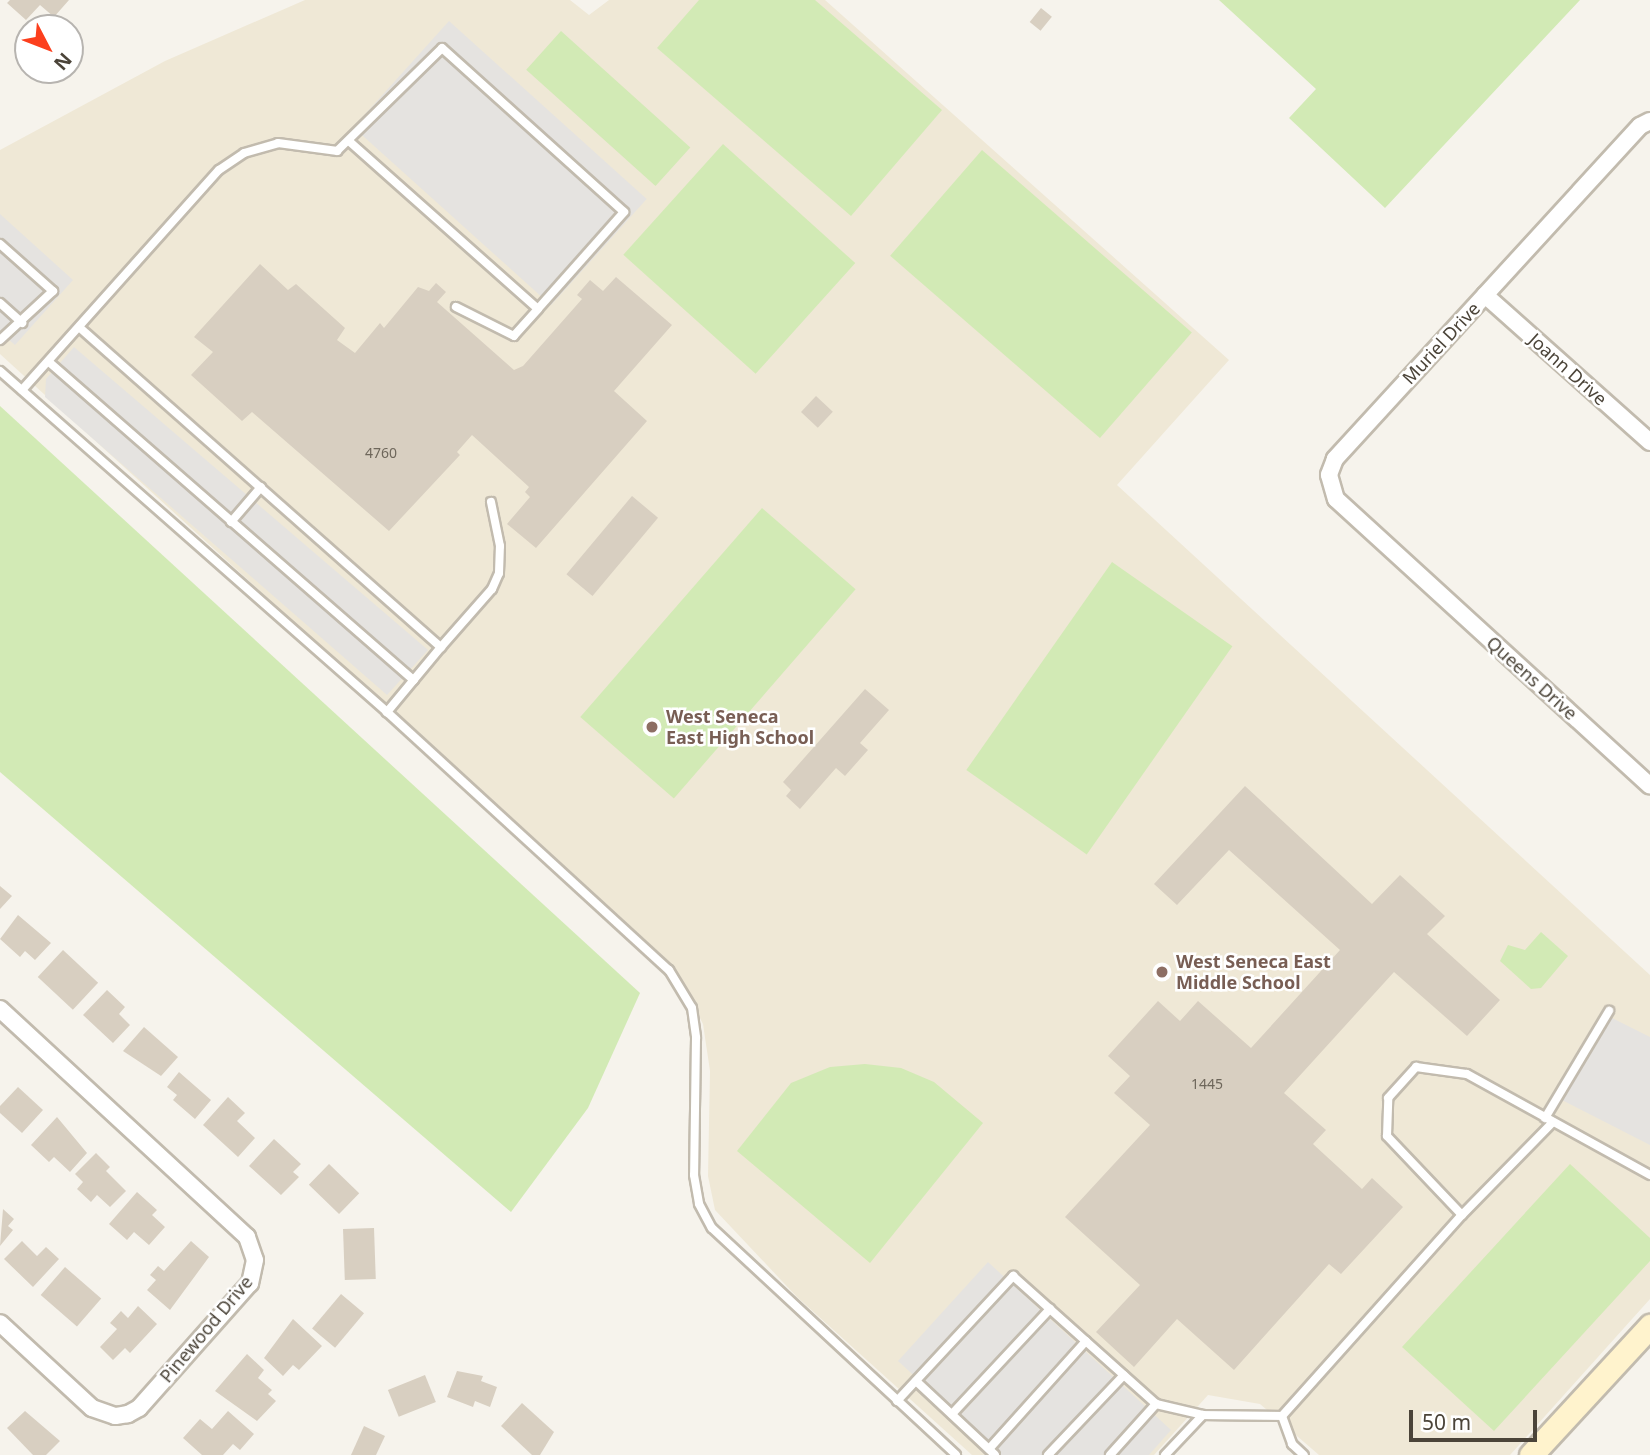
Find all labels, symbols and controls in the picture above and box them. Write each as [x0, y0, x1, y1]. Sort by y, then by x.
north arrow [14, 14, 84, 84]
text: N [48, 47, 78, 76]
street label: Muriel Drive [1398, 298, 1484, 388]
street label: Joann Drive [1525, 328, 1611, 410]
house number: 4760 [365, 445, 397, 461]
street label: Queens Drive [1482, 632, 1582, 724]
place label: West Seneca East High School [666, 706, 814, 748]
marker: West Seneca East High School [644, 719, 660, 735]
place label: West Seneca East Middle School [1176, 951, 1331, 993]
marker: West Seneca East Middle School [1154, 964, 1170, 980]
house number: 1445 [1191, 1076, 1223, 1092]
street label: Pinewood Drive [155, 1271, 257, 1387]
scale bar [1412, 1396, 1540, 1440]
text: 50 m [1422, 1408, 1471, 1436]

